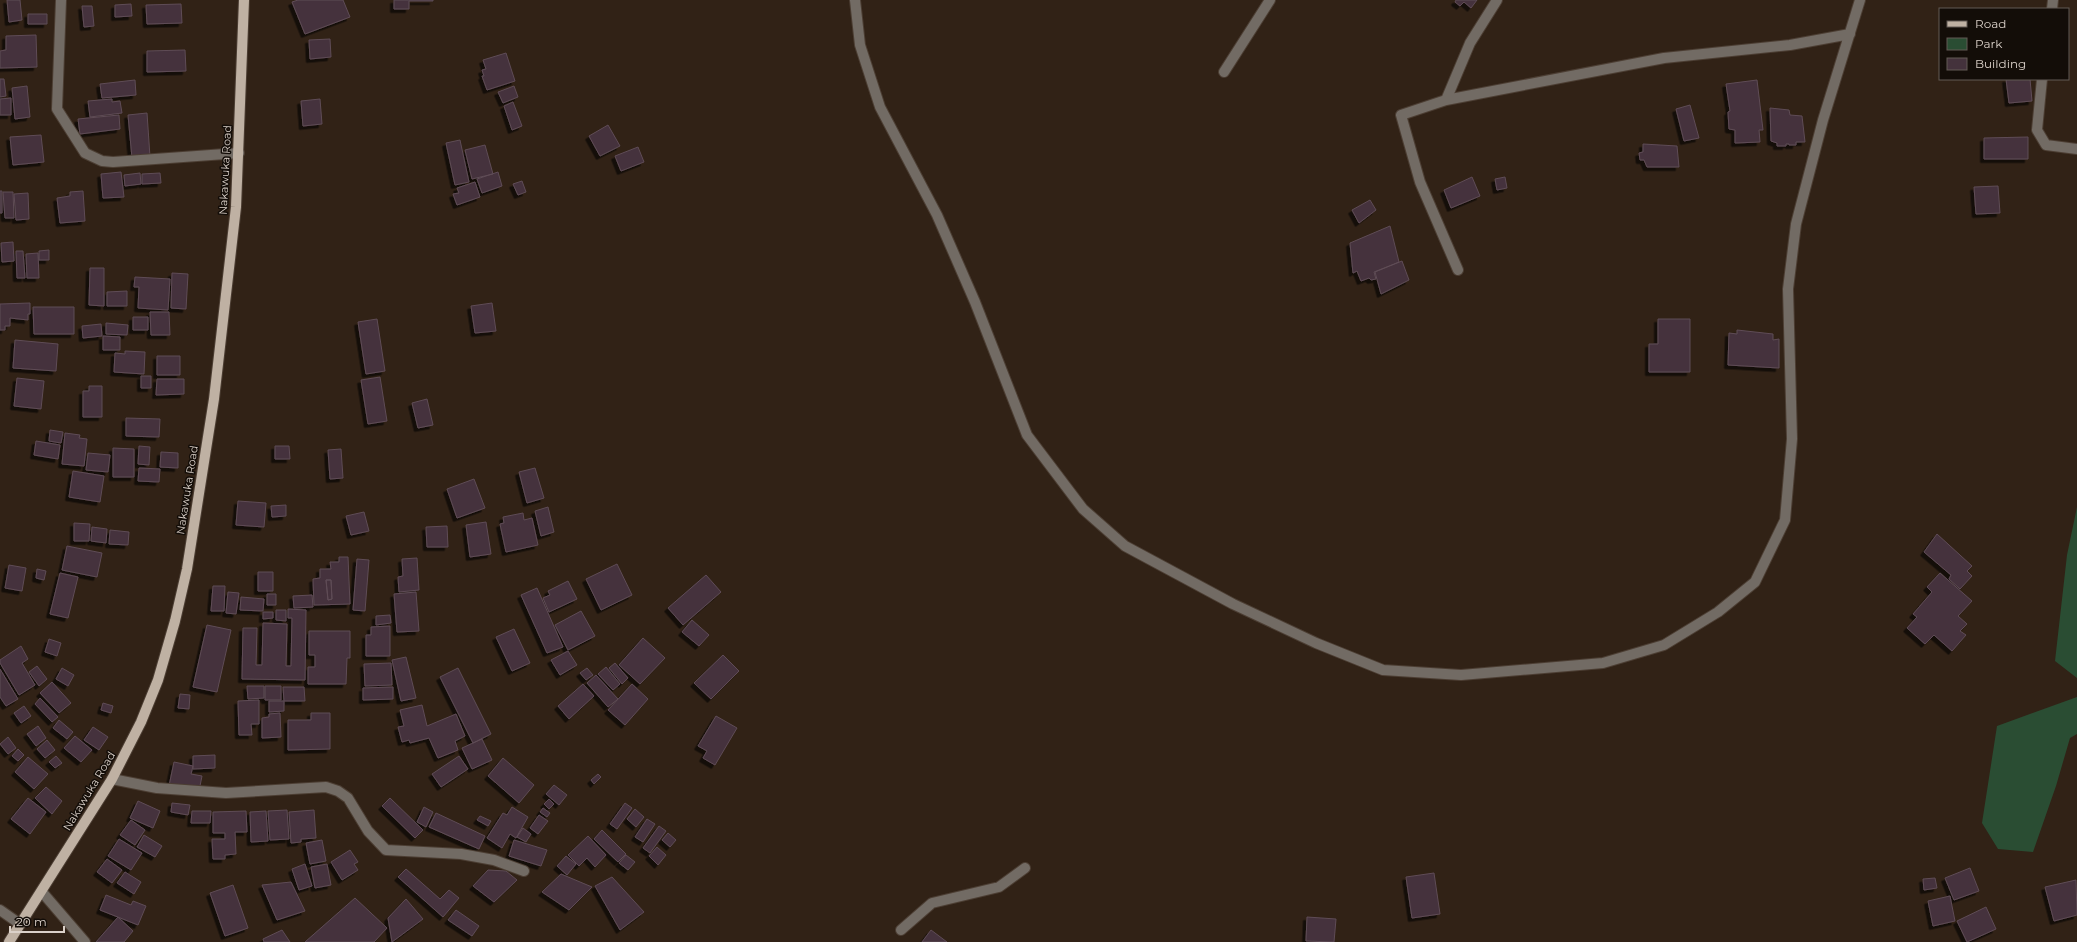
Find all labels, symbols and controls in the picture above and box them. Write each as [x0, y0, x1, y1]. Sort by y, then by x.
legend [1939, 8, 2069, 80]
text: Road [1975, 16, 2006, 31]
text: Park [1975, 36, 2003, 51]
text: Building [1975, 56, 2026, 71]
street label: Nakawuka Road [216, 125, 234, 215]
street label: Nakawuka Road [173, 444, 201, 536]
street label: Nakawuka Road [60, 749, 118, 833]
scale bar [10, 908, 64, 934]
text: 20 m [16, 914, 47, 929]

